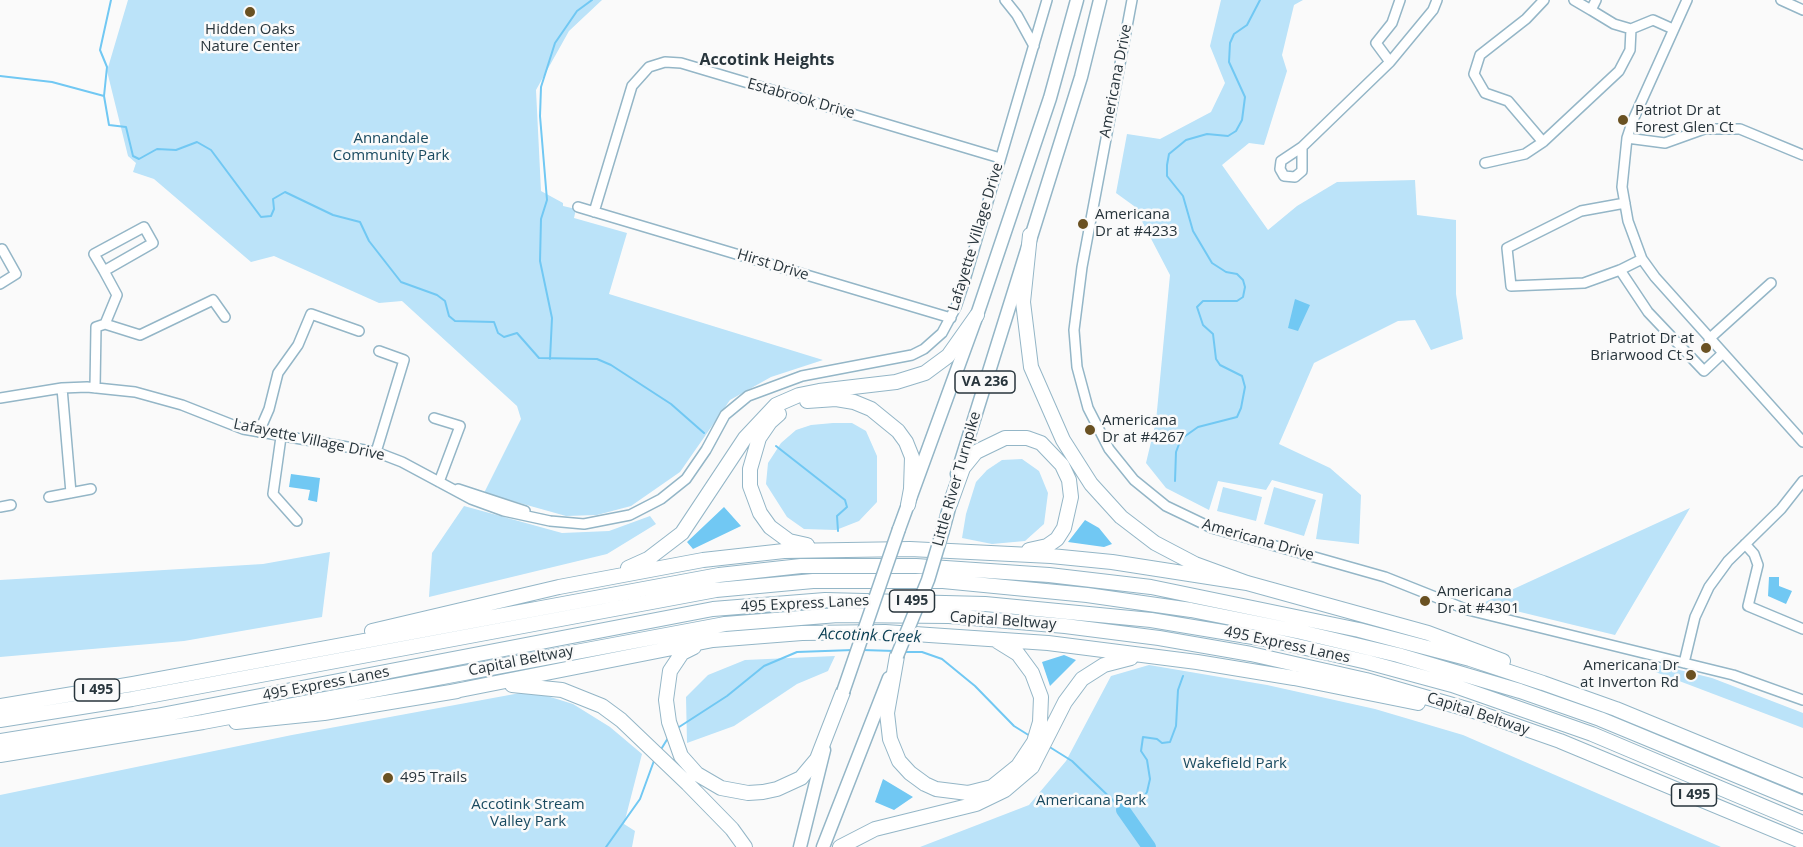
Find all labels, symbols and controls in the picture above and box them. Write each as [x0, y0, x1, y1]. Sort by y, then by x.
marker: Hidden Oaks Nature Center [243, 5, 257, 19]
place label: Hidden Oaks Nature Center [200, 21, 300, 56]
street label: Americana Drive [1096, 23, 1136, 139]
district label: Accotink Heights [700, 50, 834, 70]
street label: Estabrook Drive [745, 75, 857, 123]
place label: Patriot Dr at Forest Glen Ct [1635, 102, 1734, 137]
marker: Patriot Dr at Forest Glen Ct [1616, 113, 1630, 127]
park label: Annandale Community Park [333, 130, 449, 165]
street label: Lafayette Village Drive [945, 161, 1007, 313]
place label: Americana Dr at #4233 [1095, 206, 1177, 241]
marker: Americana Dr at #4233 [1076, 217, 1090, 231]
street label: Hirst Drive [735, 246, 811, 284]
place label: Patriot Dr at Briarwood Ct S [1590, 330, 1694, 365]
marker: Patriot Dr at Briarwood Ct S [1699, 341, 1713, 355]
road number: VA 236 [955, 371, 1015, 393]
street label: Little River Turnpike [929, 409, 985, 549]
place label: Americana Dr at #4267 [1102, 412, 1184, 447]
street label: Lafayette Village Drive [232, 415, 386, 465]
marker: Americana Dr at #4267 [1083, 423, 1097, 437]
street label: Americana Drive [1200, 515, 1316, 565]
place label: Americana Dr at #4301 [1437, 583, 1519, 618]
road number: I 495 [890, 590, 934, 612]
street label: 495 Express Lanes [740, 592, 870, 616]
marker: Americana Dr at #4301 [1418, 594, 1432, 608]
street label: Capital Beltway [949, 608, 1057, 634]
street label: 495 Express Lanes [1222, 623, 1352, 667]
water label: Accotink Creek [818, 625, 922, 647]
street label: Capital Beltway [467, 642, 575, 680]
place label: Americana Dr at Inverton Rd [1580, 657, 1679, 692]
street label: 495 Express Lanes [261, 663, 391, 705]
marker: Americana Dr at Inverton Rd [1684, 668, 1698, 682]
road number: I 495 [74, 679, 120, 701]
street label: Capital Beltway [1424, 689, 1532, 739]
park label: Wakefield Park [1183, 755, 1287, 773]
place label: 495 Trails [400, 769, 467, 787]
marker: 495 Trails [381, 771, 395, 785]
road number: I 495 [1672, 784, 1716, 806]
park label: Americana Park [1036, 792, 1146, 810]
park label: Accotink Stream Valley Park [471, 796, 585, 831]

